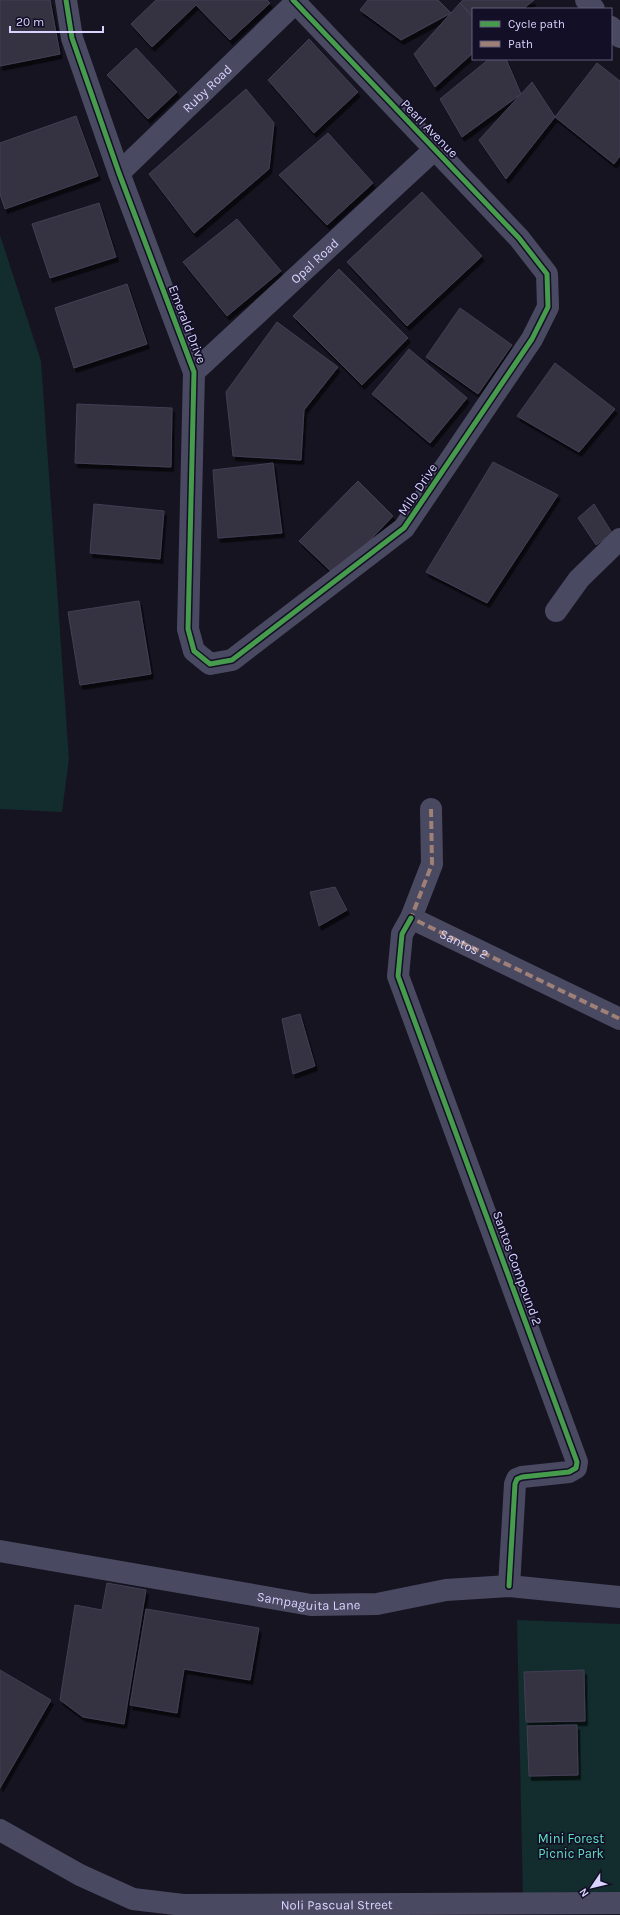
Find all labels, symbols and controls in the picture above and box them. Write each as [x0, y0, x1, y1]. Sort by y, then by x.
scale bar [10, 8, 103, 34]
legend [472, 8, 612, 60]
text: 20 m [16, 15, 44, 29]
text: Cycle path [508, 17, 565, 31]
text: Path [508, 37, 533, 51]
street label: Ruby Road [179, 61, 235, 116]
street label: Pearl Avenue [398, 96, 461, 161]
street label: Opal Road [288, 235, 342, 287]
street label: Emerald Drive [166, 283, 209, 366]
street label: Milo Drive [395, 460, 440, 518]
street label: Santos 2 [437, 926, 491, 962]
street label: Santos Compound 2 [490, 1209, 545, 1327]
street label: Sampaguita Lane [256, 1589, 361, 1613]
park label: Mini Forest Picnic Park [538, 1831, 604, 1861]
north arrow [572, 1867, 612, 1907]
text: N [577, 1885, 592, 1899]
street label: Noli Pascual Street [281, 1897, 393, 1913]

